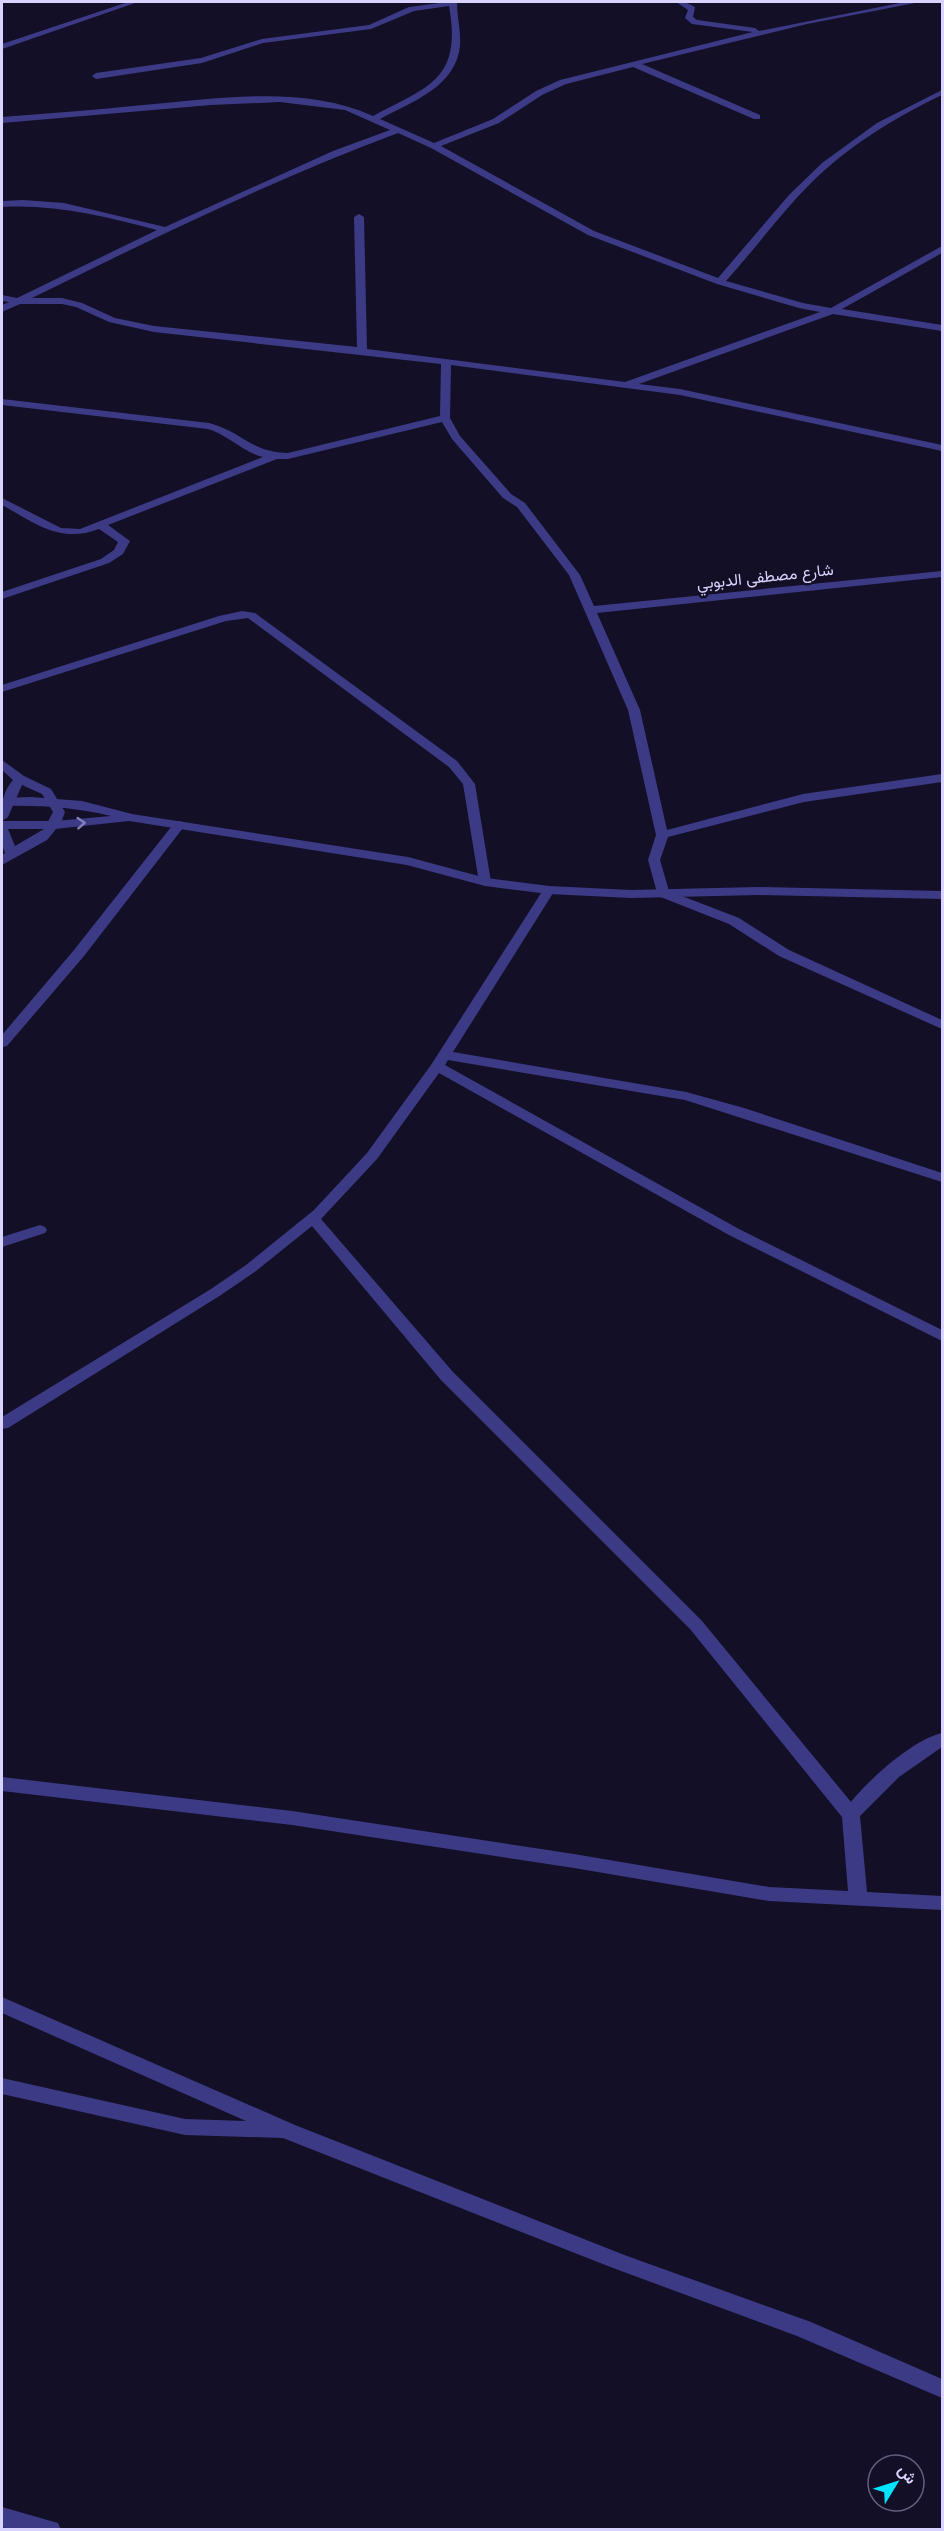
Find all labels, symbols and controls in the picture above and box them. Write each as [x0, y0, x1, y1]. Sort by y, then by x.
street label: شارع مصطفى الدبوبي [696, 558, 835, 597]
one-way arrow [76, 817, 85, 830]
north arrow [866, 2453, 926, 2513]
text: ش [892, 2459, 922, 2489]

